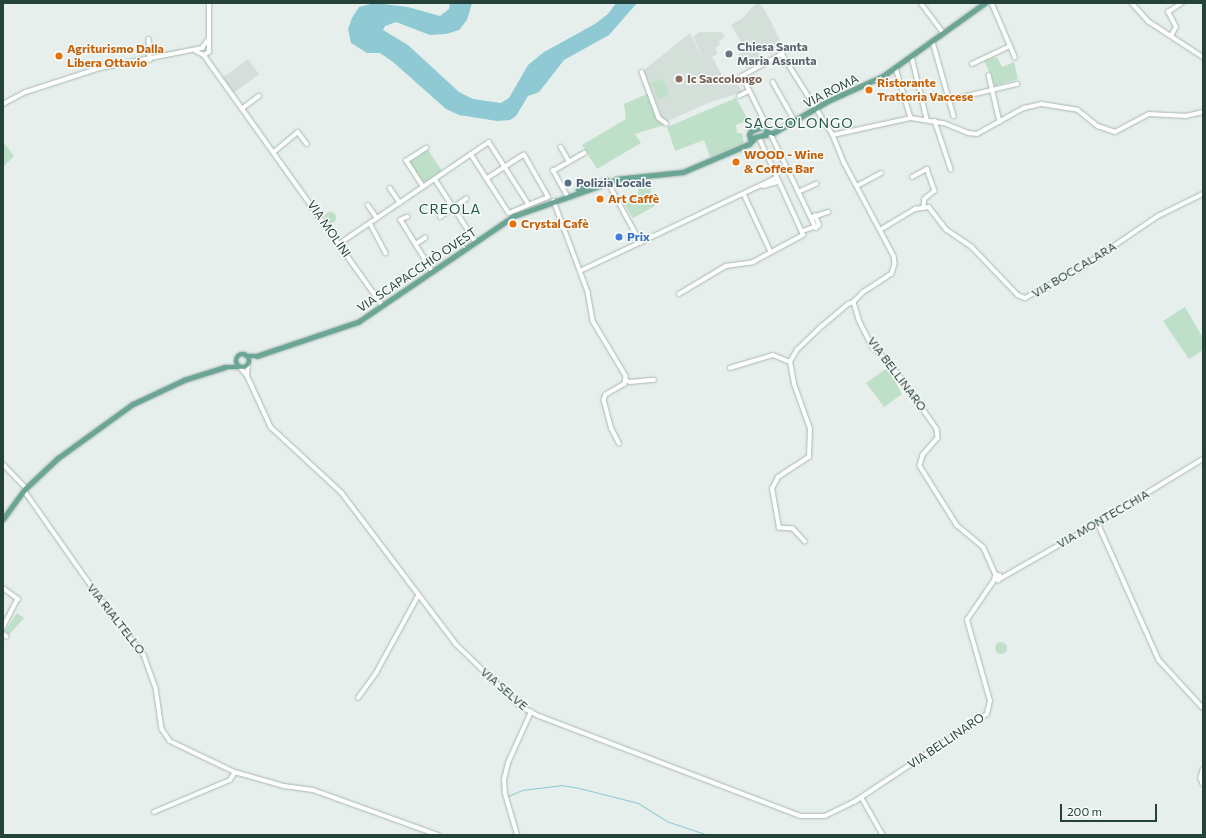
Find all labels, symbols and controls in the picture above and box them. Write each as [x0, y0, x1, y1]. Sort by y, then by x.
place label: Chiesa Santa Maria Assunta [737, 40, 817, 68]
place label: Agriturismo Dalla Libera Ottavio [67, 42, 164, 70]
marker: Chiesa Santa Maria Assunta [724, 49, 734, 59]
marker: Agriturismo Dalla Libera Ottavio [54, 51, 64, 61]
street label: VIA ROMA [801, 71, 861, 111]
place label: Ic Saccolongo [687, 72, 762, 86]
marker: Ic Saccolongo [674, 74, 684, 84]
place label: Ristorante Trattoria Vaccese [877, 76, 973, 104]
marker: Ristorante Trattoria Vaccese [864, 85, 874, 95]
district label: SACCOLONGO [744, 115, 854, 131]
place label: WOOD - Wine & Coffee Bar [744, 148, 823, 176]
marker: WOOD - Wine & Coffee Bar [731, 157, 741, 167]
place label: Polizia Locale [576, 176, 651, 190]
marker: Polizia Locale [563, 178, 573, 188]
place label: Art Caffè [608, 192, 659, 206]
marker: Art Caffè [595, 194, 605, 204]
street label: VIA MOLINI [304, 198, 354, 260]
district label: CREOLA [419, 201, 481, 217]
place label: Crystal Cafè [521, 217, 589, 231]
marker: Crystal Cafè [508, 219, 518, 229]
street label: VIA SCAPACCHIÒ OVEST [355, 225, 479, 315]
place label: Prix [627, 230, 650, 244]
marker: Prix [614, 232, 624, 242]
street label: VIA BOCCALARA [1029, 239, 1119, 301]
street label: VIA BELLINARO [864, 334, 930, 414]
street label: VIA MONTECCHIA [1054, 487, 1152, 551]
street label: VIA RIALTELLO [84, 581, 148, 657]
street label: VIA SELVE [478, 665, 530, 713]
street label: VIA BELLINARO [905, 710, 987, 772]
scale bar [1062, 796, 1159, 822]
text: 200 m [1067, 804, 1102, 818]

